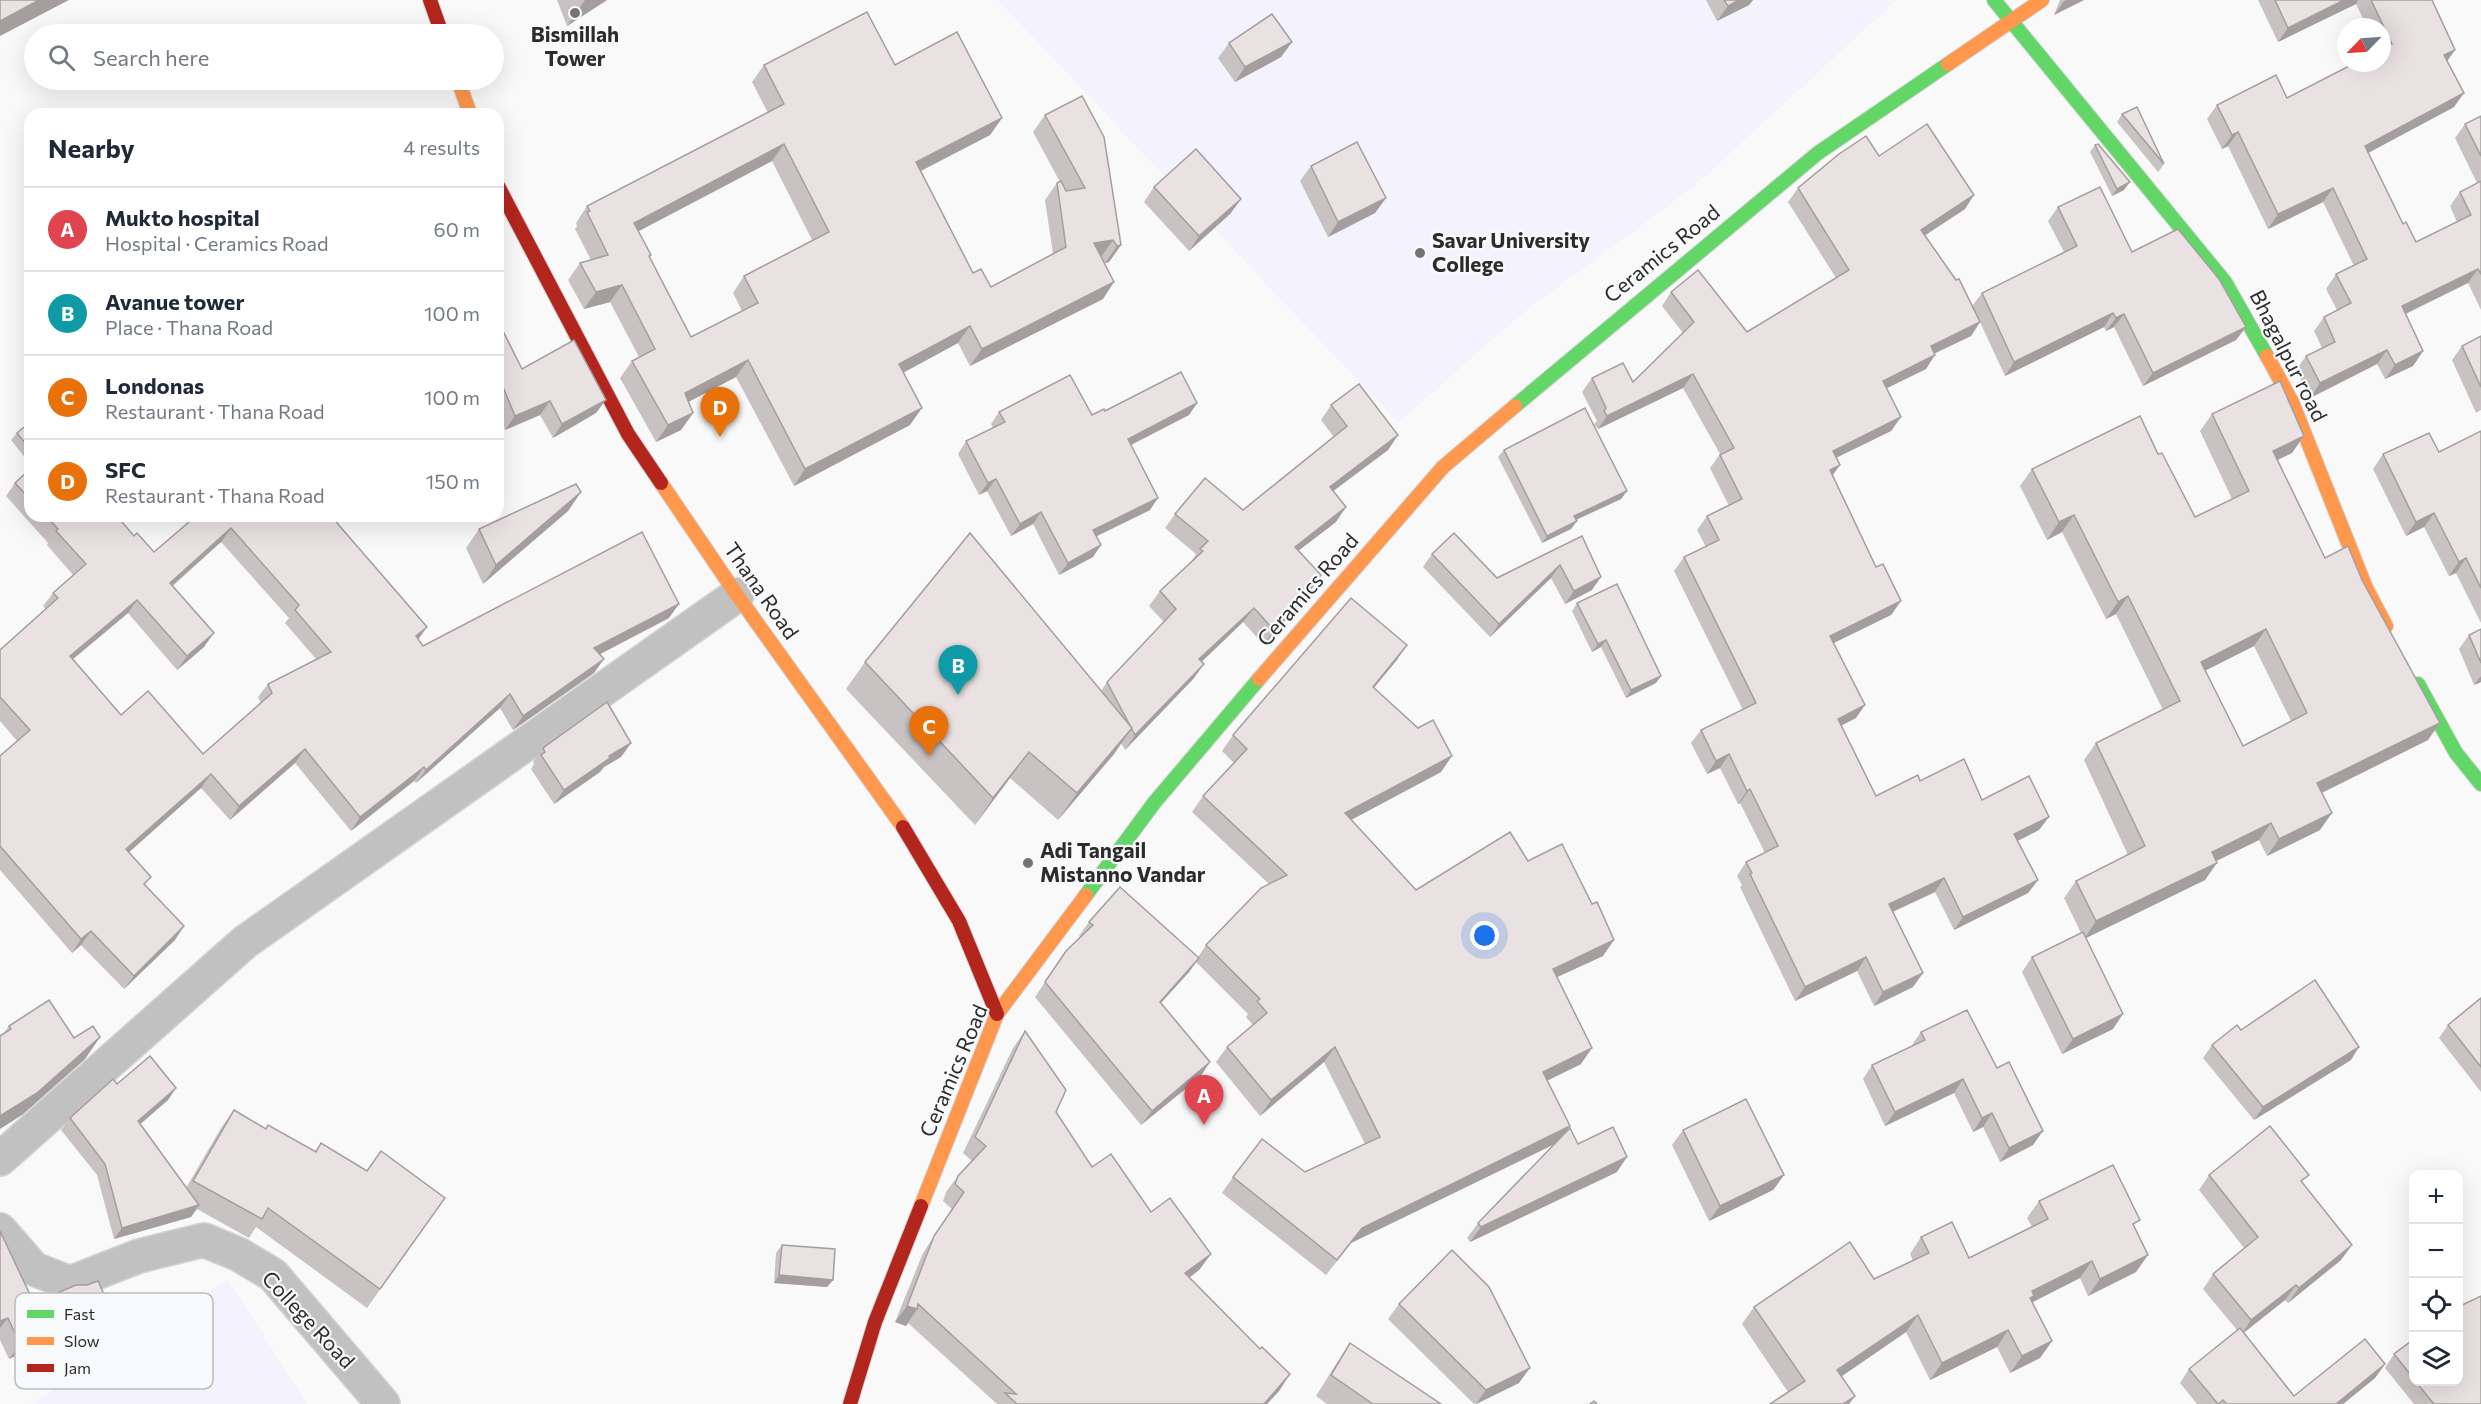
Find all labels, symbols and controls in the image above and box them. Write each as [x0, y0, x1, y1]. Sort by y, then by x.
marker: Bismillah Tower [568, 6, 582, 20]
north arrow [2337, 18, 2391, 72]
place label: Bismillah Tower [531, 21, 619, 70]
search box [24, 24, 504, 90]
icon: search [45, 41, 78, 74]
text: Search here [93, 44, 209, 71]
text: Nearby [48, 132, 135, 163]
text: 4 results [403, 135, 480, 159]
street label: Ceramics Road [1598, 199, 1724, 307]
text: Mukto hospital [105, 204, 260, 231]
text: A [60, 217, 75, 241]
text: 60 m [434, 217, 480, 241]
place label: Savar University College [1432, 227, 1591, 276]
text: Hospital · Ceramics Road [105, 231, 329, 255]
marker: Savar University College [1413, 246, 1427, 260]
street label: Bhagalpur road [2245, 285, 2333, 425]
text: Avanue tower [105, 288, 244, 315]
text: B [61, 301, 74, 325]
text: 100 m [424, 301, 480, 325]
text: Place · Thana Road [105, 315, 273, 339]
text: Londonas [105, 372, 204, 399]
text: C [61, 385, 74, 409]
text: 100 m [424, 385, 480, 409]
pin: D [700, 388, 740, 437]
text: Restaurant · Thana Road [105, 399, 325, 423]
text: SFC [105, 456, 146, 483]
text: D [60, 469, 75, 493]
text: 150 m [426, 469, 480, 493]
text: Restaurant · Thana Road [105, 483, 325, 507]
street label: Ceramics Road [1251, 527, 1363, 651]
street label: Thana Road [720, 537, 805, 643]
pin: B [938, 646, 978, 695]
pin: C [910, 706, 948, 756]
place label: Adi Tangail Mistanno Vandar [1040, 837, 1206, 886]
marker: Adi Tangail Mistanno Vandar [1021, 856, 1035, 870]
your location [1470, 921, 1499, 950]
street label: Ceramics Road [913, 1000, 992, 1140]
pin: A [1184, 1076, 1224, 1125]
map controls [2409, 1170, 2463, 1386]
button: + [2409, 1170, 2463, 1224]
button: − [2409, 1224, 2463, 1278]
street label: College Road [258, 1265, 361, 1373]
button: locate [2409, 1278, 2463, 1332]
legend [15, 1293, 213, 1389]
text: Fast [64, 1304, 95, 1323]
text: Slow [64, 1331, 100, 1350]
button: layers [2409, 1332, 2463, 1386]
text: Jam [64, 1358, 91, 1377]

